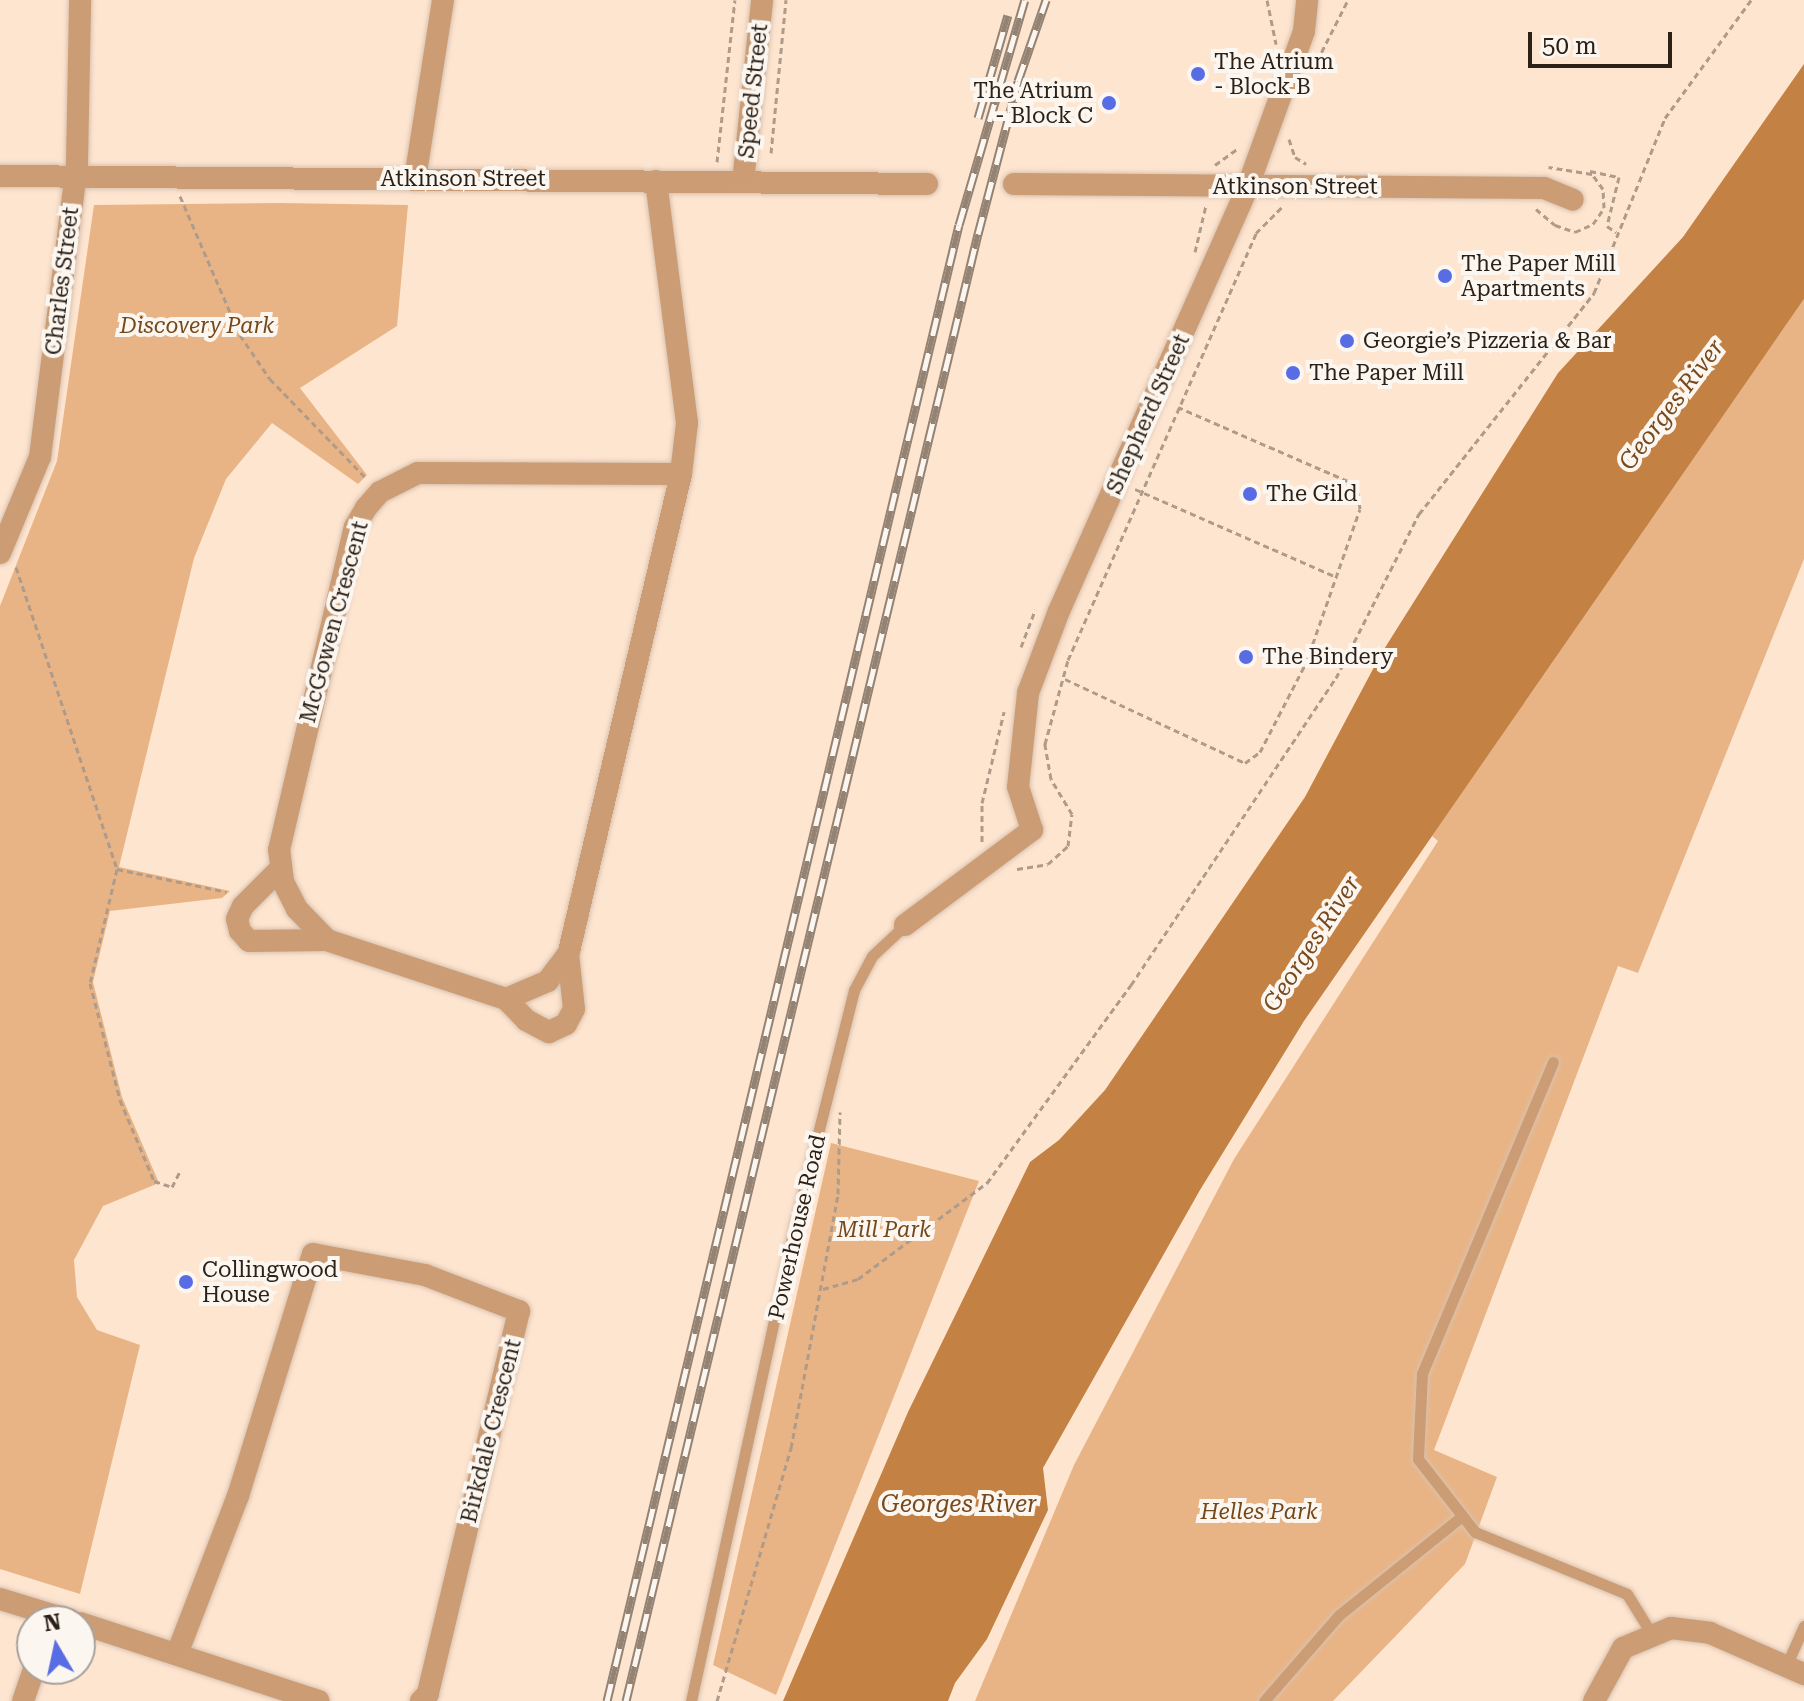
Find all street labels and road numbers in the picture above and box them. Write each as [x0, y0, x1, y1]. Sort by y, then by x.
street label: Speed Street [733, 22, 773, 160]
street label: Atkinson Street [380, 166, 546, 192]
street label: Atkinson Street [1212, 174, 1378, 200]
street label: Charles Street [40, 205, 84, 357]
street label: Shepherd Street [1101, 330, 1195, 498]
street label: McGowen Crescent [294, 518, 374, 726]
street label: Powerhouse Road [763, 1132, 831, 1322]
street label: Birkdale Crescent [455, 1336, 527, 1526]

